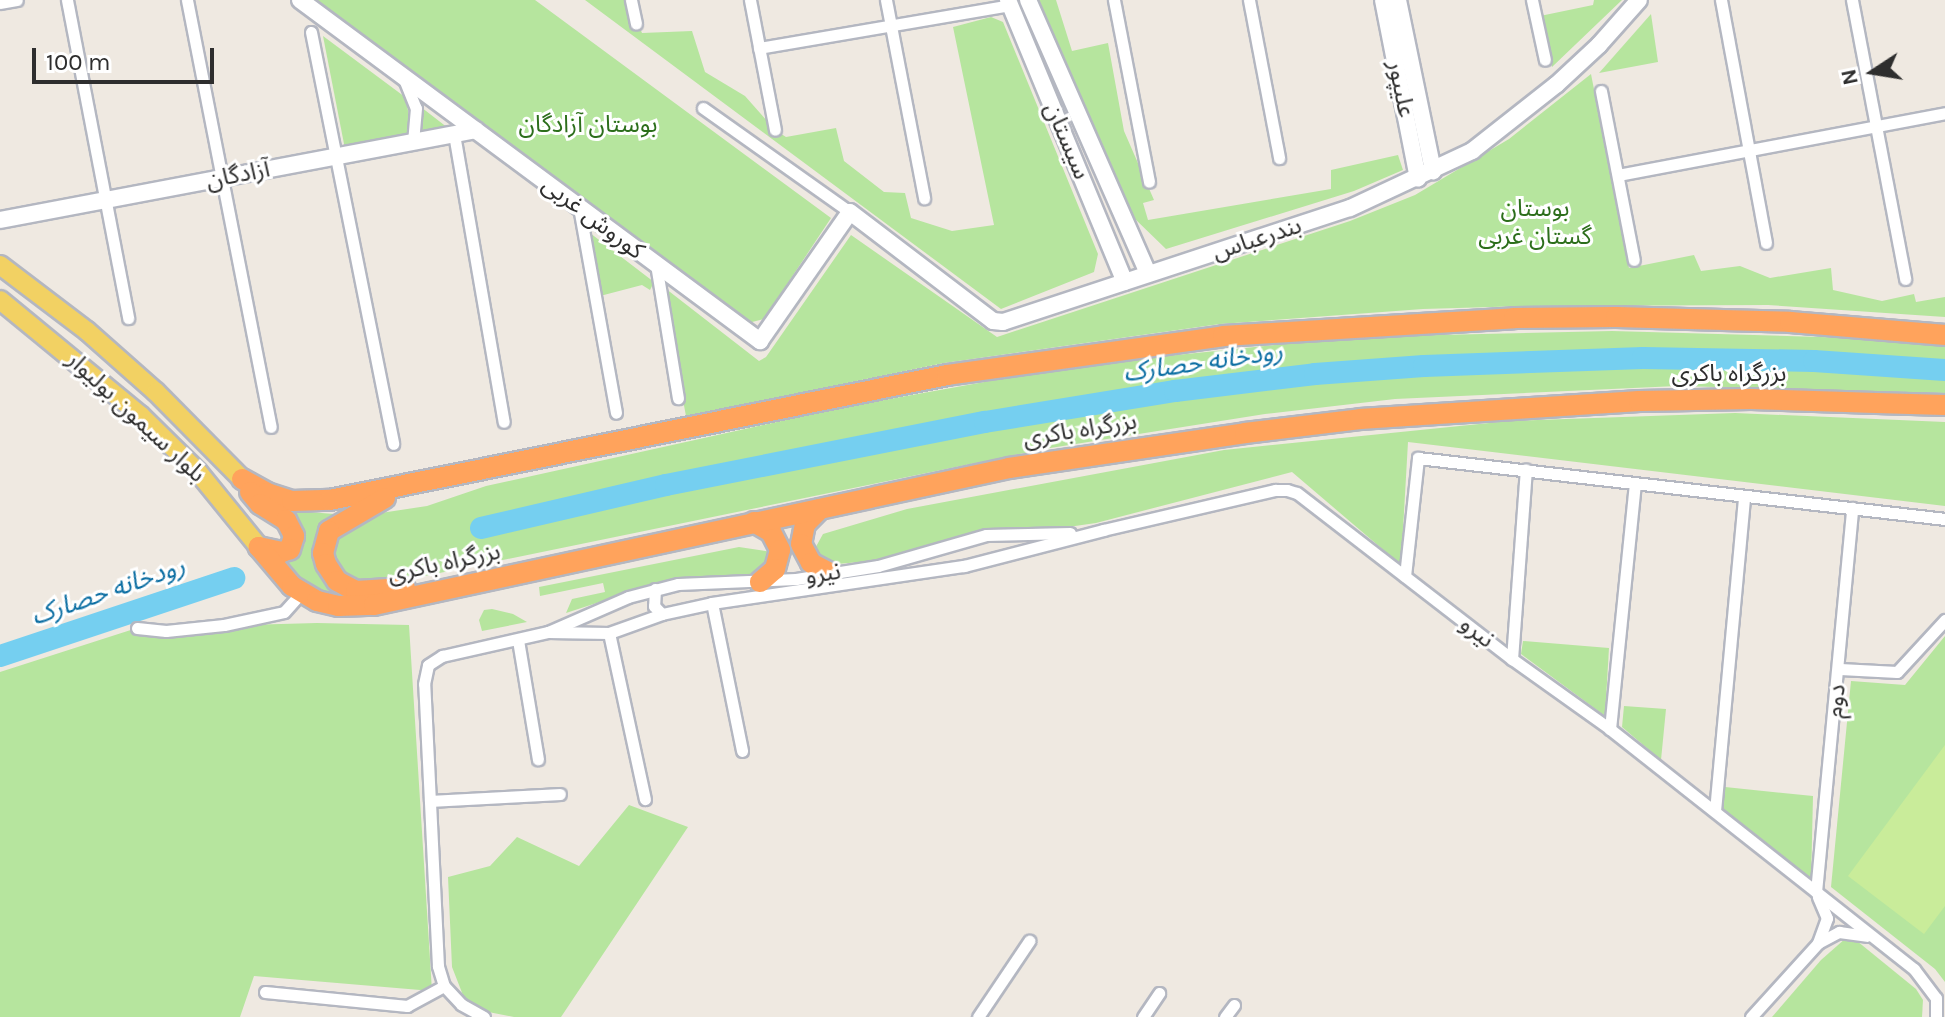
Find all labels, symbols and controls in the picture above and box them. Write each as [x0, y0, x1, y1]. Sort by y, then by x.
scale bar [36, 32, 218, 82]
north arrow [1833, 32, 1913, 112]
text: 100 m [46, 48, 111, 76]
street label: علیپور [1381, 58, 1421, 120]
text: N [1835, 67, 1864, 87]
street label: سیستان [1038, 98, 1096, 184]
park label: بوستان آزادگان [519, 111, 657, 139]
street label: آزادگان [204, 155, 272, 195]
street label: کوروش غربی [536, 170, 650, 266]
park label: بوستان گستان غربی [1478, 195, 1592, 251]
street label: بندرعباس [1209, 211, 1305, 267]
water label: رودخانه حصارک [1121, 335, 1285, 389]
street label: بلوار سیمون بولیوار [61, 345, 211, 489]
street label: بزرگراه باکری [1672, 360, 1786, 388]
street label: بزرگراه باکری [1021, 407, 1139, 453]
street label: بزرگراه باکری [385, 537, 503, 589]
water label: رودخانه حصارک [27, 550, 189, 632]
street label: نیرو [803, 557, 843, 591]
street label: نیرو [1454, 610, 1500, 654]
street label: دوم [1820, 683, 1852, 719]

